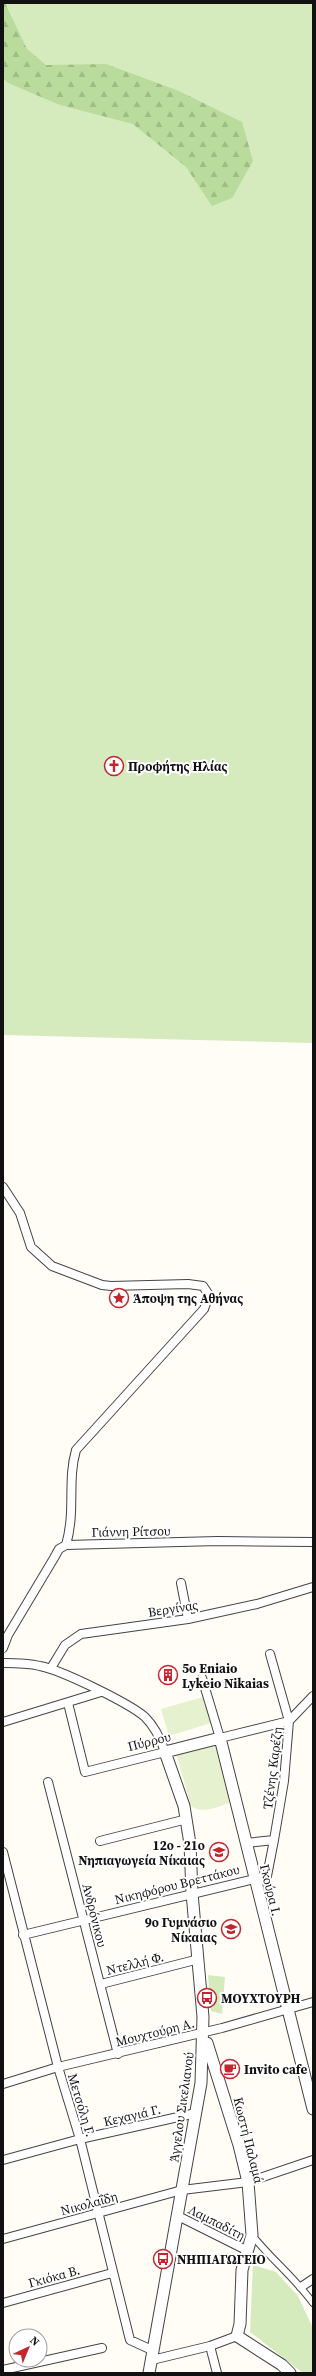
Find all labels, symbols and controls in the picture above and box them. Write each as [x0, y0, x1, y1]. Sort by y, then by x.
church icon: Προφήτης Ηλίας [103, 755, 125, 777]
place label: Προφήτης Ηλίας [128, 758, 228, 775]
place icon: Άποψη της Αθήνας [108, 1287, 130, 1309]
place label: Άποψη της Αθήνας [133, 1290, 243, 1307]
street label: Γιάννη Ρίτσου [91, 1522, 171, 1541]
street label: Βεργίνας [147, 1596, 199, 1621]
place label: 5o Eniaio Lykeio Nikaias [182, 1660, 269, 1692]
building icon: 5o Eniaio Lykeio Nikaias [157, 1664, 179, 1686]
street label: Τζένης Καρέζη [259, 1726, 286, 1810]
street label: Πύρρου [126, 1728, 173, 1755]
place label: 12ο - 21ο Νηπιαγωγεία Νίκαιας [78, 1837, 205, 1869]
school or university icon: 12ο - 21ο Νηπιαγωγεία Νίκαιας [208, 1841, 230, 1863]
street label: Νικηφόρου Βρεττάκου [113, 1861, 241, 1908]
street label: Γκούρα Ι. [256, 1862, 285, 1918]
street label: Ανδρόνικου [78, 1881, 111, 1949]
place label: 9ο Γυμνάσιο Νίκαιας [145, 1914, 217, 1946]
school or university icon: 9ο Γυμνάσιο Νίκαιας [220, 1918, 242, 1940]
street label: Ντελλή Φ. [105, 1948, 166, 1979]
bus stop icon: ΜΟΥΧΤΟΥΡΗ [196, 1987, 218, 2009]
place label: ΜΟΥΧΤΟΥΡΗ [221, 1990, 301, 2007]
street label: Μουχτούρη Α. [114, 2014, 196, 2050]
street label: Άγγελου Σικελιανού [165, 2051, 198, 2163]
cafe icon: Invito cafe [219, 2058, 241, 2080]
place label: Invito cafe [244, 2061, 307, 2078]
street label: Μετσόλη Γ. [64, 2071, 99, 2139]
street label: Κωστή Παλαμά [230, 2095, 267, 2185]
street label: Κεχαγιά Γ. [102, 2101, 162, 2130]
street label: Νικολαΐδη [59, 2188, 120, 2219]
street label: Λαμπαδίτη [185, 2201, 248, 2244]
bus stop icon: ΝΗΠΙΑΓΩΓΕΙΟ [152, 2248, 174, 2270]
place label: ΝΗΠΙΑΓΩΓΕΙΟ [177, 2251, 266, 2268]
street label: Γκιόκα Β. [26, 2261, 82, 2292]
north arrow [8, 2328, 48, 2368]
text: N [27, 2333, 43, 2349]

